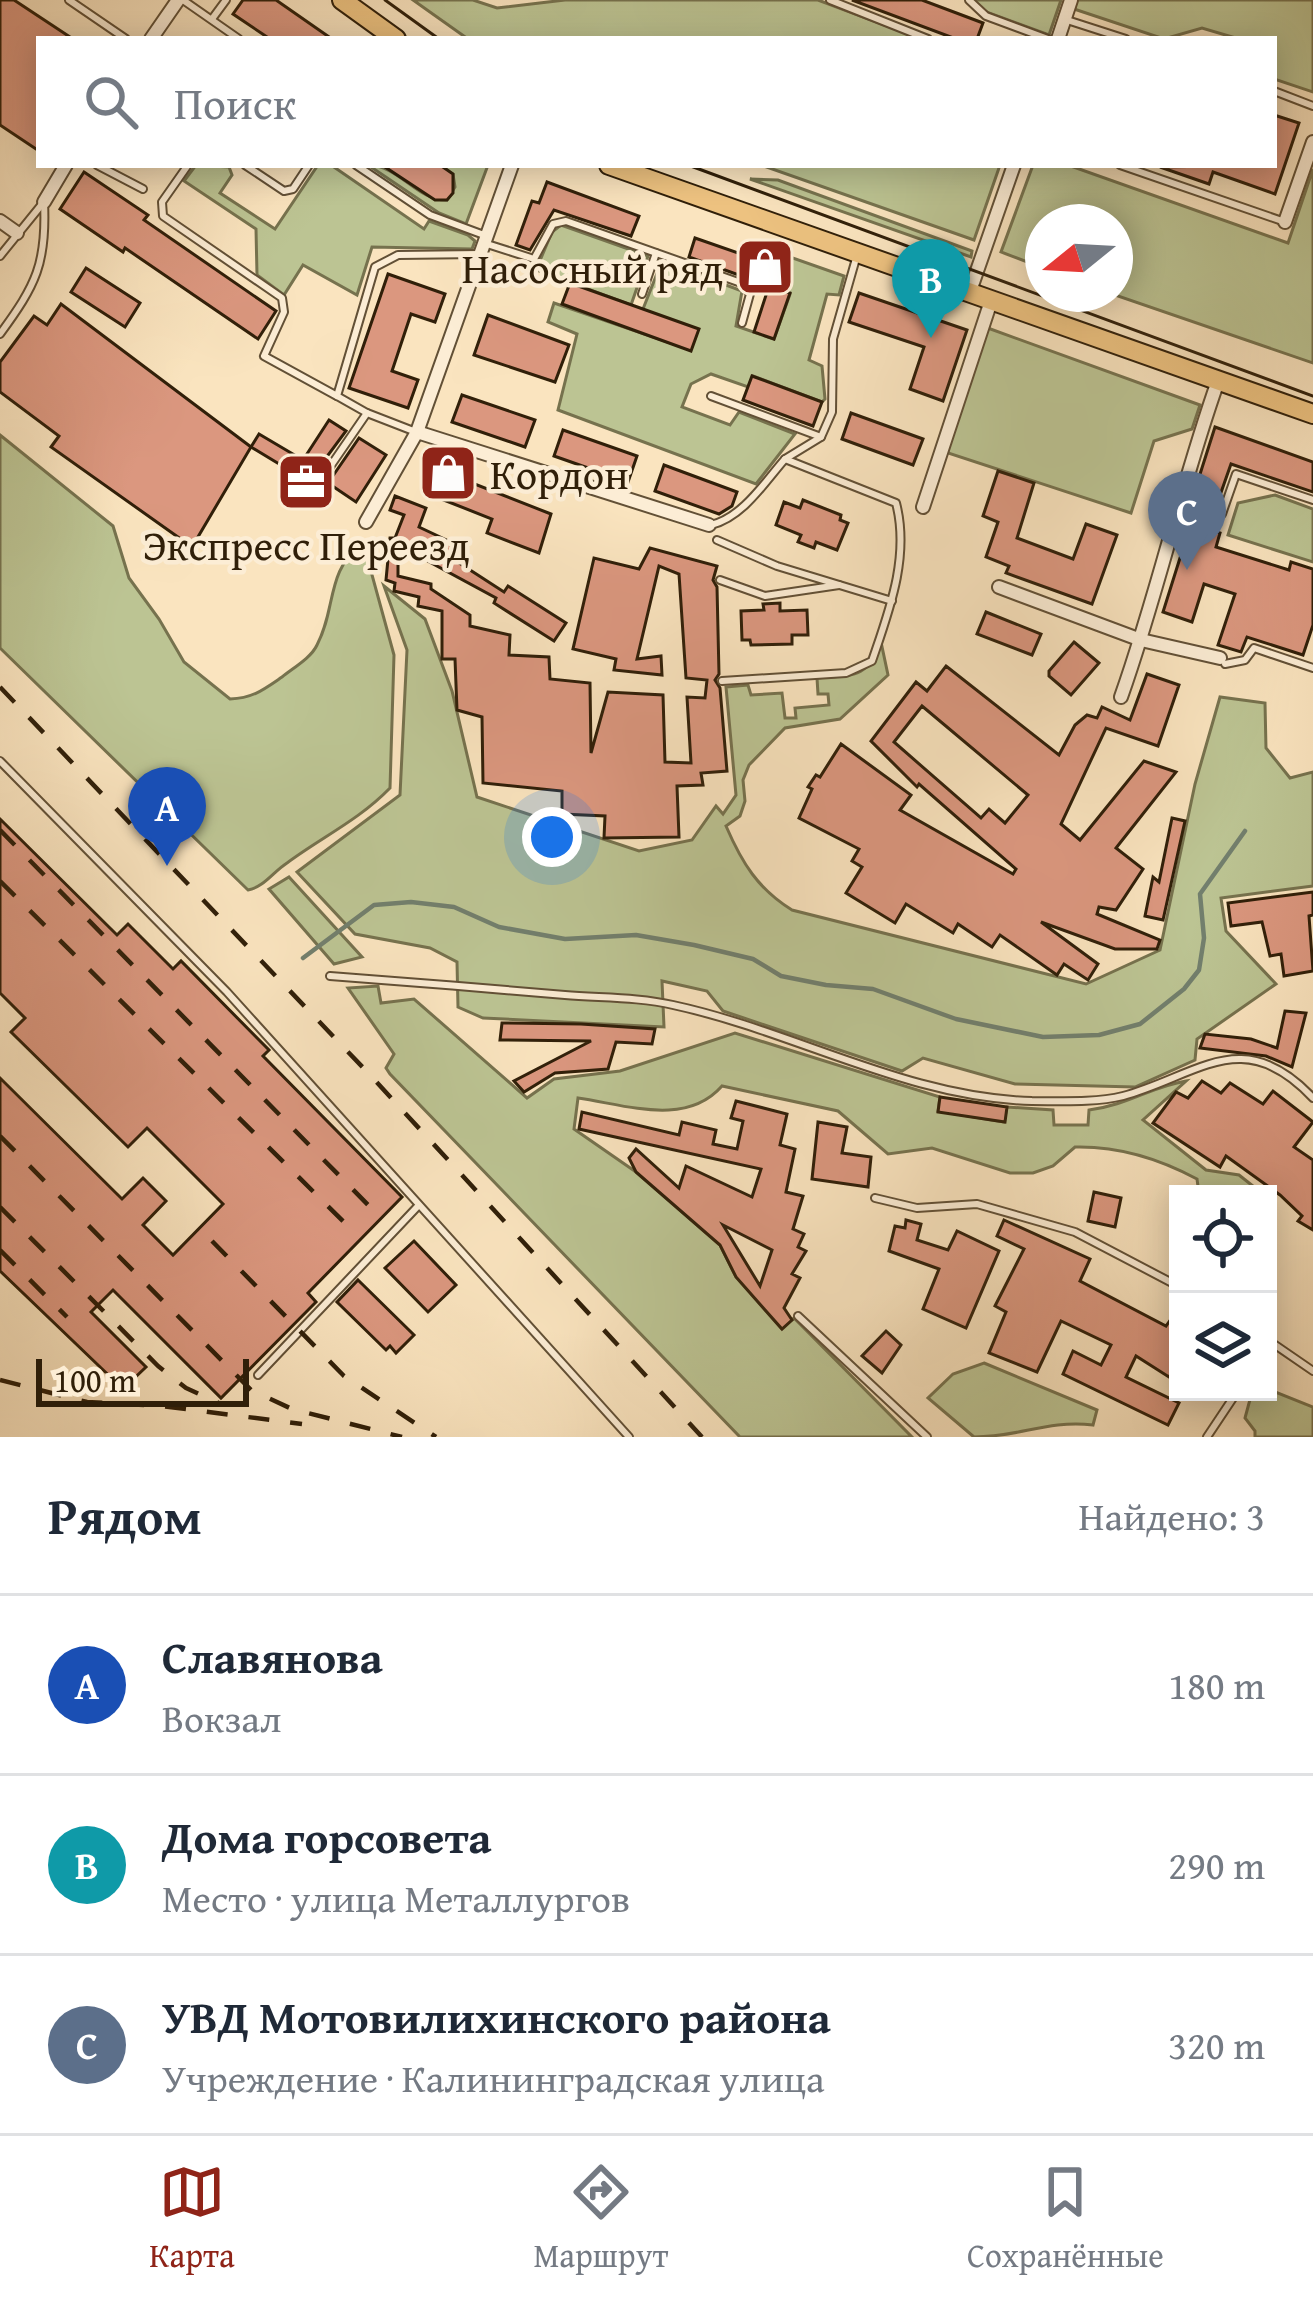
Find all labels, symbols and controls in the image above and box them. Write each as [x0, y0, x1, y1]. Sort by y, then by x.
search box [36, 36, 1277, 168]
icon: search [78, 69, 144, 135]
text: Поиск [174, 70, 296, 135]
north arrow [1025, 204, 1133, 312]
shop icon: Насосный ряд [734, 236, 796, 298]
place label: Насосный ряд [462, 237, 723, 298]
pin: B [892, 239, 970, 338]
shop icon: Кордон [417, 442, 479, 504]
place label: Кордон [490, 443, 629, 504]
office icon: Экспресс Переезд [275, 451, 337, 513]
pin: C [1148, 471, 1226, 570]
place label: Экспресс Переезд [142, 514, 470, 575]
pin: A [128, 767, 206, 866]
your location [522, 807, 582, 867]
map controls [1169, 1185, 1277, 1401]
button: locate [1169, 1185, 1277, 1293]
button: layers [1169, 1293, 1277, 1401]
scale bar [36, 1353, 249, 1406]
text: 100 m [54, 1356, 136, 1404]
text: Рядом [48, 1478, 202, 1553]
text: Найдено: 3 [1078, 1487, 1265, 1544]
text: Славянова [162, 1624, 383, 1689]
text: A [75, 1656, 99, 1713]
text: 180 m [1168, 1656, 1265, 1713]
text: Вокзал [162, 1689, 281, 1746]
text: Дома горсовета [162, 1804, 492, 1869]
text: B [75, 1836, 99, 1893]
text: 290 m [1168, 1836, 1265, 1893]
text: Место · улица Металлургов [162, 1869, 630, 1926]
text: УВД Мотовилихинского района [162, 1984, 831, 2049]
text: C [76, 2016, 98, 2073]
text: 320 m [1168, 2016, 1265, 2073]
text: Учреждение · Калининградская улица [162, 2049, 825, 2106]
tab: Карта [149, 2159, 235, 2279]
tab: Маршрут [533, 2159, 668, 2279]
tab: Сохранённые [967, 2159, 1164, 2279]

